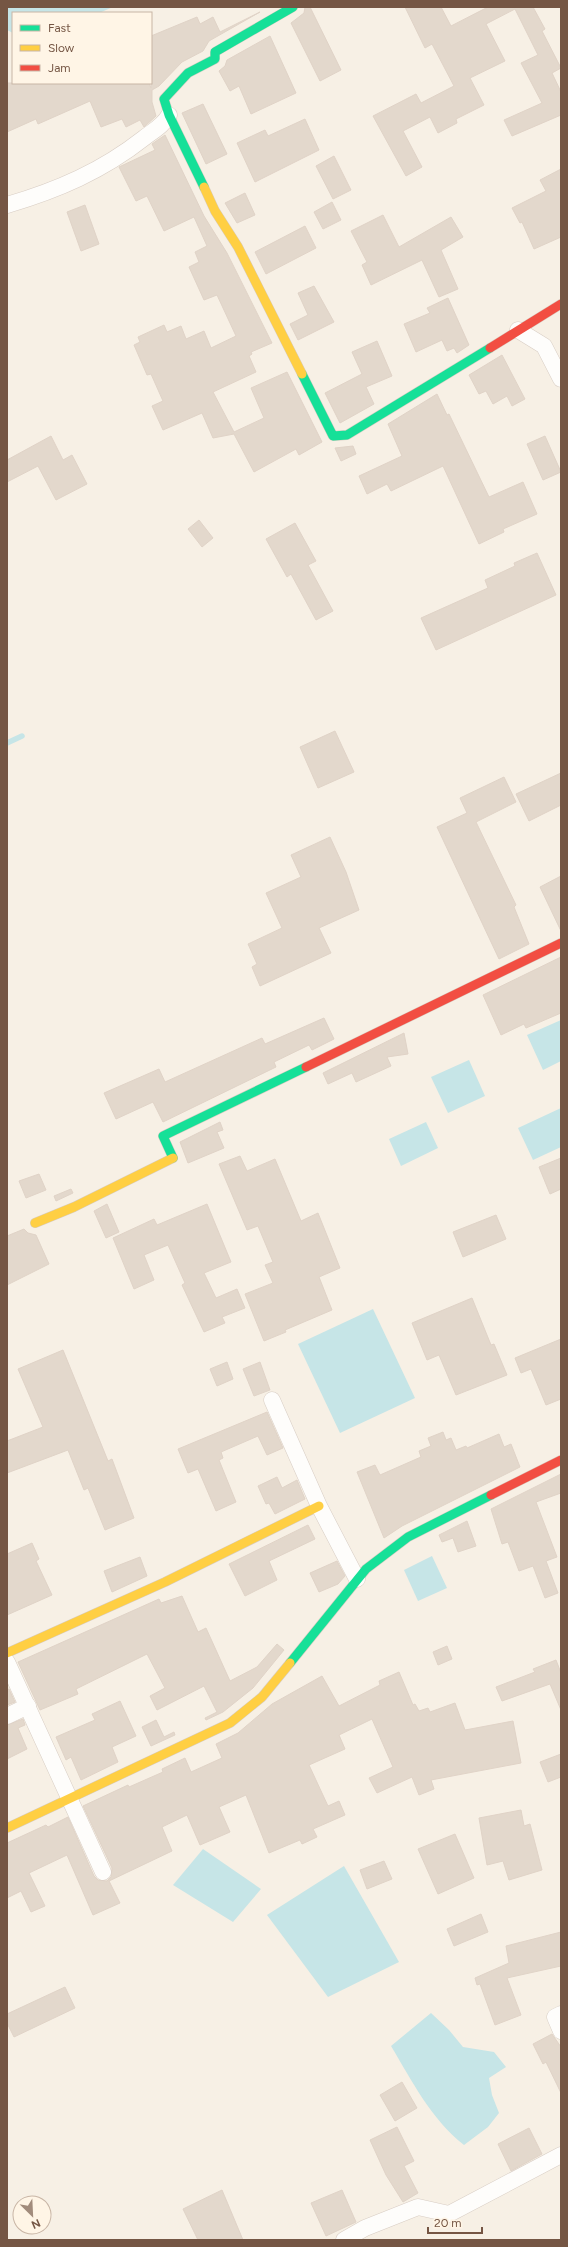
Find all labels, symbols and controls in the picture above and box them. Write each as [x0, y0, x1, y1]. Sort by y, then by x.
legend [12, 12, 152, 84]
text: Fast [48, 21, 71, 35]
text: Slow [48, 41, 75, 55]
text: Jam [48, 61, 71, 75]
north arrow [12, 2195, 52, 2235]
scale bar [428, 2209, 482, 2235]
text: N [29, 2216, 42, 2231]
text: 20 m [434, 2216, 462, 2230]

